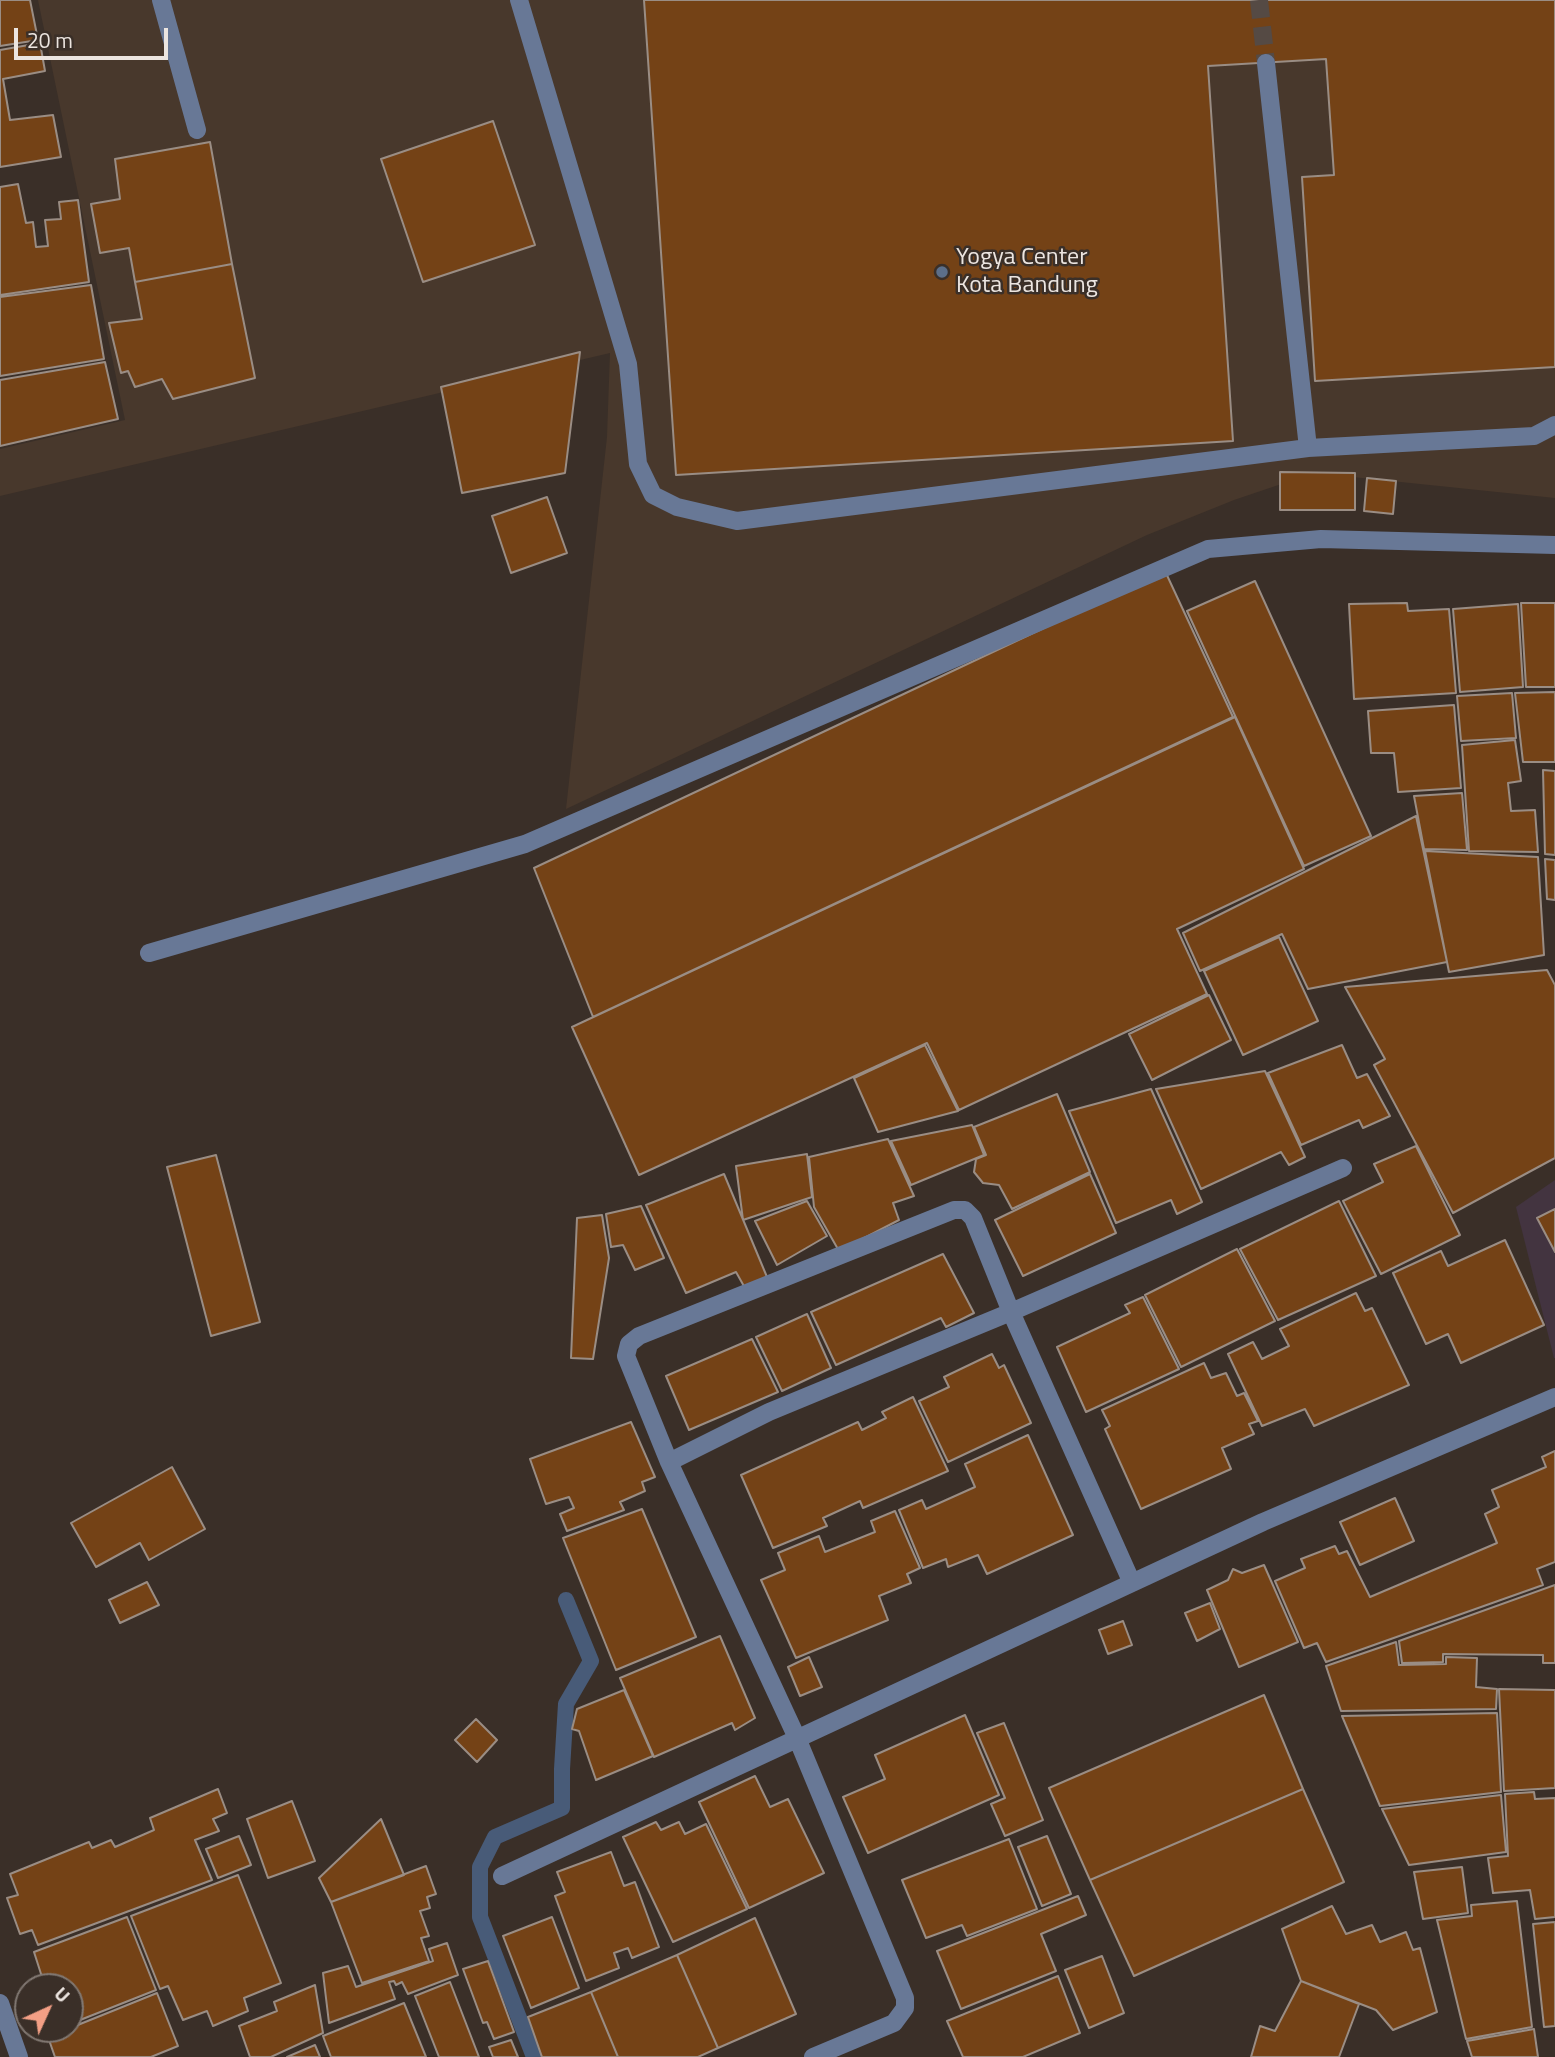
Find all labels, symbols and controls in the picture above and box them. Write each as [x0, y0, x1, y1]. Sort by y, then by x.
scale bar [18, 14, 172, 58]
text: 20 m [27, 24, 73, 56]
place label: Yogya Center Kota Bandung [956, 244, 1098, 300]
marker: Yogya Center Kota Bandung [934, 264, 950, 280]
north arrow [14, 1973, 84, 2043]
text: U [48, 1980, 77, 2009]

